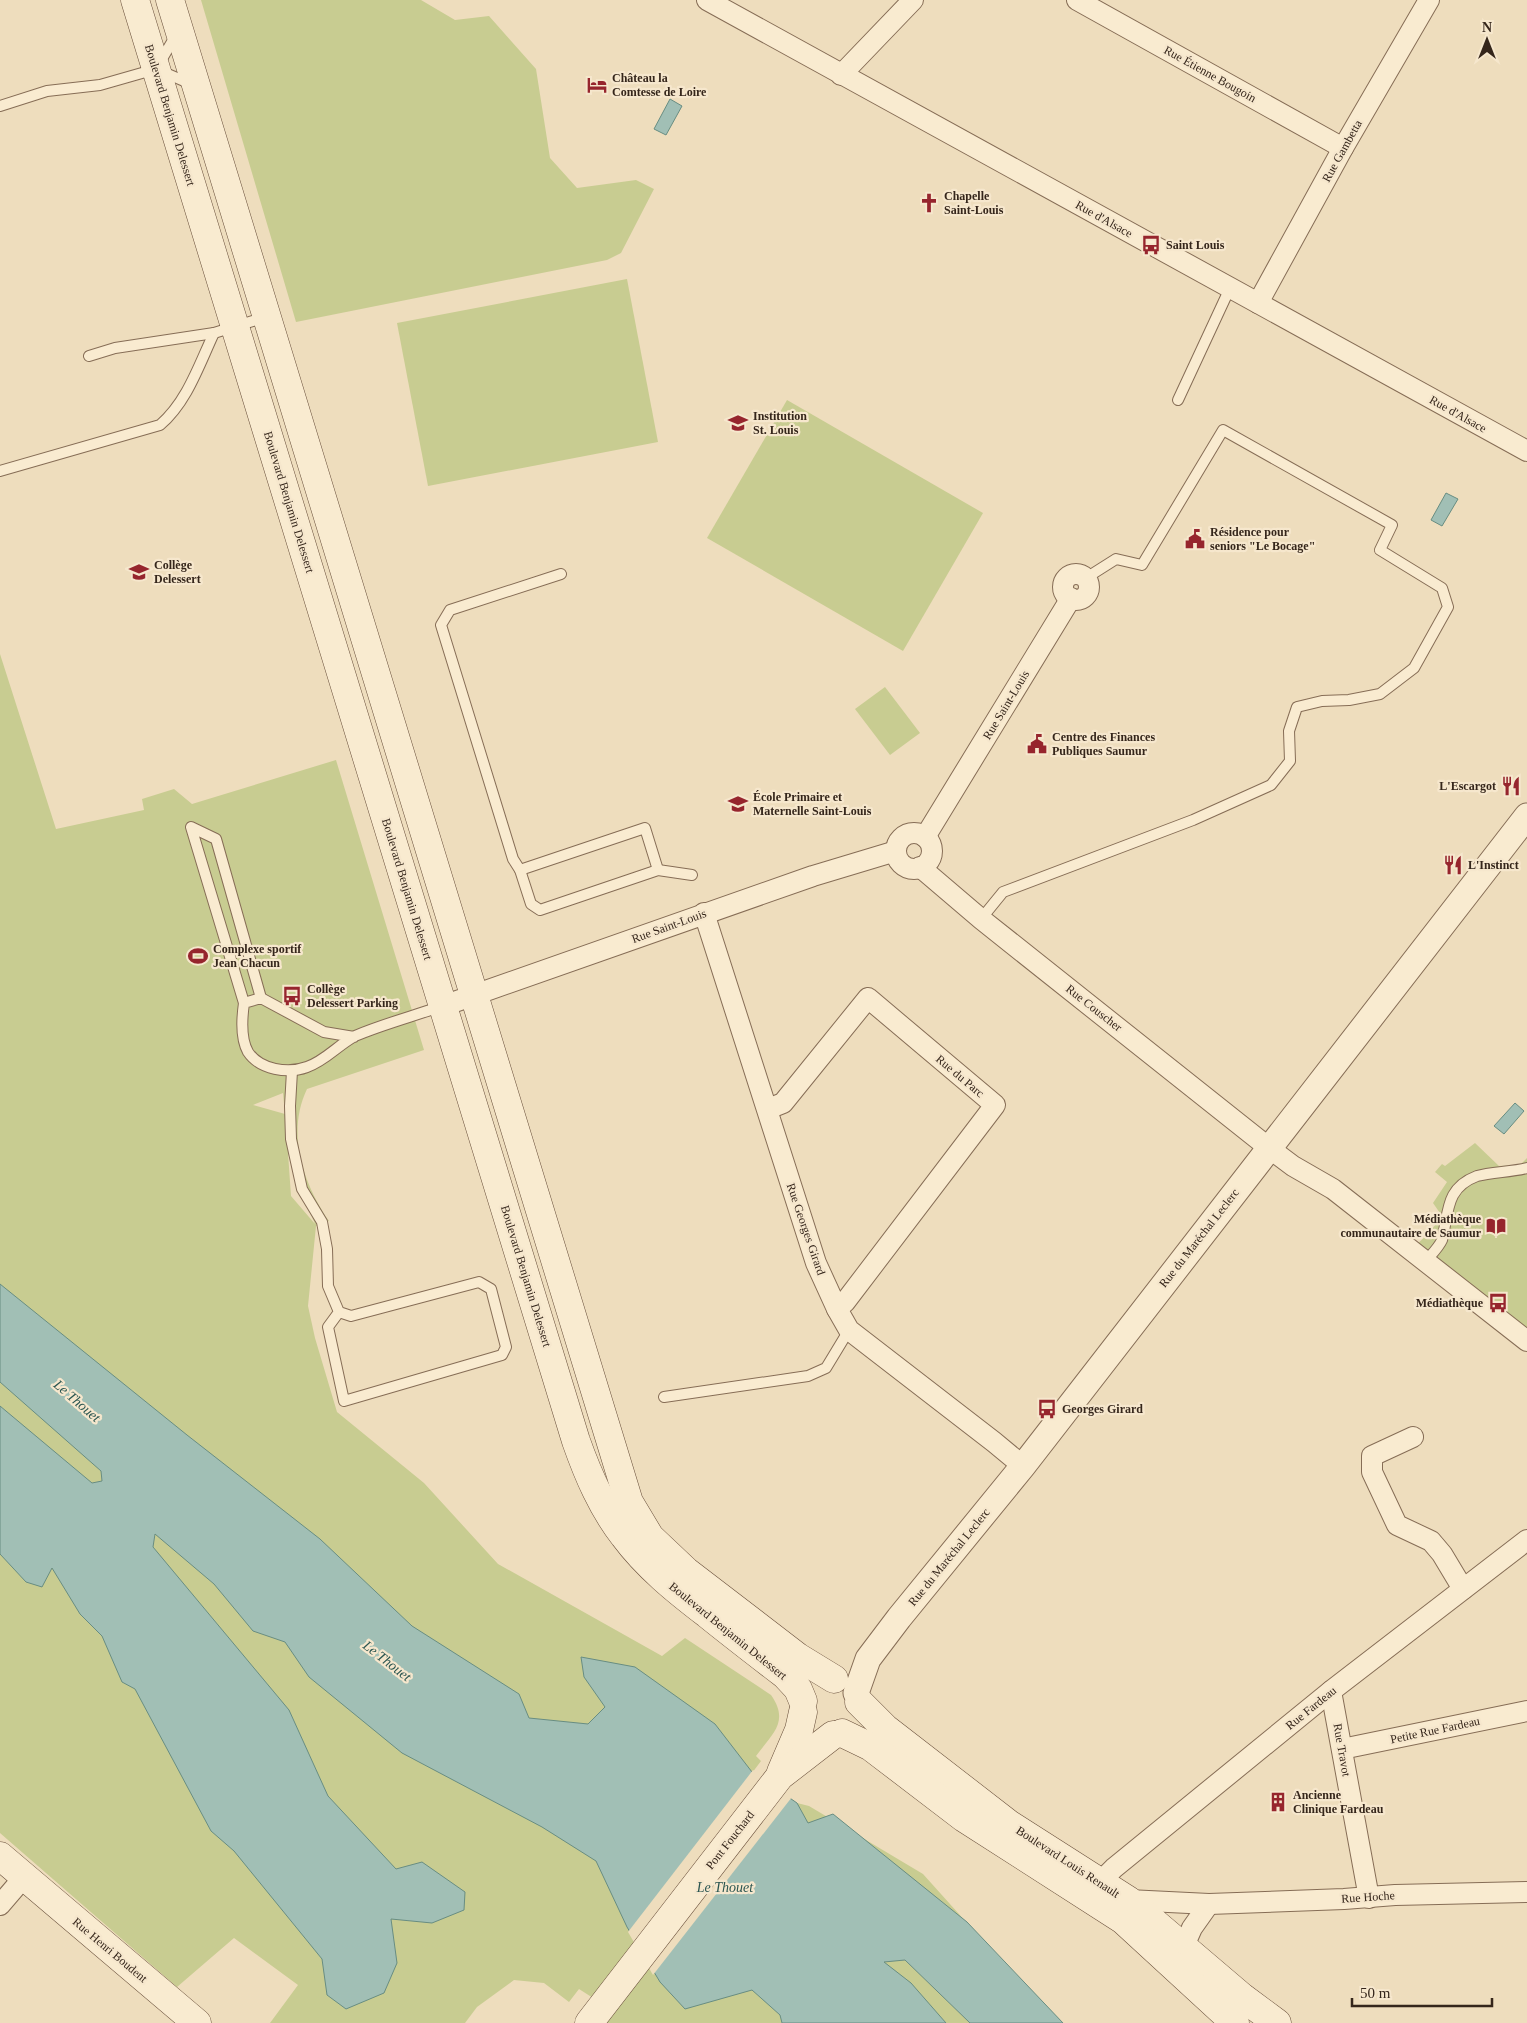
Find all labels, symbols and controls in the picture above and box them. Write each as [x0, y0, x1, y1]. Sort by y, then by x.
north arrow [1462, 15, 1512, 65]
text: N [1482, 20, 1492, 35]
street label: Boulevard Benjamin Delessert [142, 43, 198, 188]
street label: Rue Étienne Bougoin [1161, 43, 1259, 105]
place label: Château la Comtesse de Loire [612, 71, 707, 99]
hotel icon: Château la Comtesse de Loire [586, 74, 608, 96]
street label: Rue Gambetta [1319, 117, 1365, 185]
place label: Chapelle Saint-Louis [944, 189, 1004, 217]
church icon: Chapelle Saint-Louis [918, 192, 940, 214]
street label: Rue d'Alsace [1073, 198, 1135, 240]
bus stop icon: Saint Louis [1140, 234, 1162, 256]
place label: Saint Louis [1166, 238, 1225, 252]
street label: Rue d'Alsace [1427, 393, 1489, 435]
place label: Institution St. Louis [753, 409, 807, 437]
school or university icon: Institution St. Louis [727, 412, 749, 434]
street label: Boulevard Benjamin Delessert [261, 430, 317, 575]
place label: Résidence pour seniors "Le Bocage" [1210, 525, 1315, 553]
public building icon: Résidence pour seniors "Le Bocage" [1184, 528, 1206, 550]
place label: Collège Delessert [154, 558, 201, 586]
school or university icon: Collège Delessert [128, 561, 150, 583]
street label: Rue Saint-Louis [980, 668, 1032, 742]
place label: Centre des Finances Publiques Saumur [1052, 730, 1155, 758]
public building icon: Centre des Finances Publiques Saumur [1026, 733, 1048, 755]
restaurant icon: L'Escargot [1500, 775, 1522, 797]
place label: L'Escargot [1439, 779, 1496, 793]
place label: École Primaire et Maternelle Saint-Louis [753, 790, 872, 818]
school or university icon: École Primaire et Maternelle Saint-Louis [727, 793, 749, 815]
street label: Boulevard Benjamin Delessert [379, 817, 435, 962]
restaurant icon: L'Instinct [1442, 854, 1464, 876]
place label: L'Instinct [1468, 858, 1519, 872]
street label: Rue Saint-Louis [630, 906, 709, 946]
place label: Complexe sportif Jean Chacun [213, 942, 302, 970]
sports icon: Complexe sportif Jean Chacun [187, 945, 209, 967]
place label: Collège Delessert Parking [307, 982, 398, 1010]
street label: Rue Couscher [1063, 982, 1125, 1034]
bus stop icon: Collège Delessert Parking [281, 985, 303, 1007]
street label: Rue du Parc [933, 1052, 987, 1100]
street label: Rue Georges Girard [784, 1181, 828, 1277]
street label: Rue du Maréchal Leclerc [1156, 1186, 1242, 1290]
street label: Boulevard Benjamin Delessert [498, 1204, 554, 1349]
place label: Médiathèque communautaire de Saumur [1341, 1212, 1482, 1240]
library icon: Médiathèque communautaire de Saumur [1485, 1215, 1507, 1237]
bus stop icon: Médiathèque [1487, 1292, 1509, 1314]
place label: Médiathèque [1416, 1296, 1484, 1310]
water label: Le Thouet [50, 1376, 104, 1426]
bus stop icon: Georges Girard [1036, 1398, 1058, 1420]
place label: Georges Girard [1062, 1402, 1143, 1416]
street label: Rue du Maréchal Leclerc [905, 1505, 993, 1609]
street label: Boulevard Benjamin Delessert [666, 1579, 790, 1683]
water label: Le Thouet [359, 1637, 415, 1685]
street label: Rue Fardeau [1283, 1683, 1339, 1733]
street label: Petite Rue Fardeau [1389, 1714, 1481, 1746]
street label: Rue Travot [1330, 1722, 1354, 1778]
place label: Ancienne Clinique Fardeau [1293, 1788, 1384, 1816]
building icon: Ancienne Clinique Fardeau [1267, 1791, 1289, 1813]
street label: Pont Fouchard [703, 1808, 757, 1872]
street label: Boulevard Louis Renault [1014, 1823, 1123, 1901]
water label: Le Thouet [696, 1880, 754, 1895]
street label: Rue Hoche [1341, 1888, 1395, 1906]
street label: Rue Henri Boudent [70, 1915, 151, 1986]
scale bar [1352, 1976, 1492, 2008]
text: 50 m [1360, 1985, 1391, 2001]

